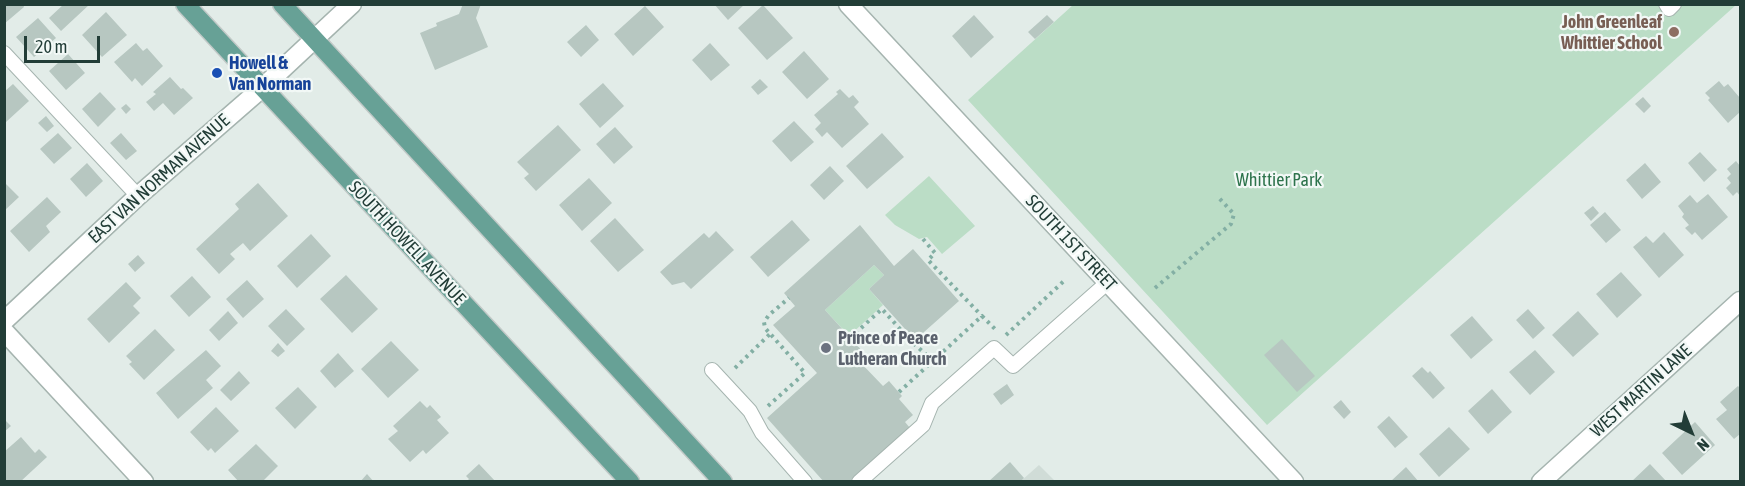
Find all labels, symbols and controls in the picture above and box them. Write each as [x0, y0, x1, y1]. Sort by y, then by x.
place label: John Greenleaf Whittier School [1561, 11, 1662, 54]
scale bar [27, 24, 104, 62]
marker: John Greenleaf Whittier School [1667, 25, 1681, 39]
text: 20 m [35, 36, 67, 57]
place label: Howell & Van Norman [229, 52, 311, 94]
marker: Howell & Van Norman [210, 66, 224, 80]
street label: EAST VAN NORMAN AVENUE [84, 110, 234, 248]
park label: Whittier Park [1236, 169, 1322, 191]
street label: SOUTH HOWELL AVENUE [344, 177, 470, 309]
street label: SOUTH 1ST STREET [1021, 190, 1121, 296]
place label: Prince of Peace Lutheran Church [838, 327, 946, 370]
street label: WEST MARTIN LANE [1586, 340, 1696, 442]
marker: Prince of Peace Lutheran Church [819, 341, 833, 355]
north arrow [1661, 402, 1721, 462]
text: N [1694, 435, 1713, 455]

